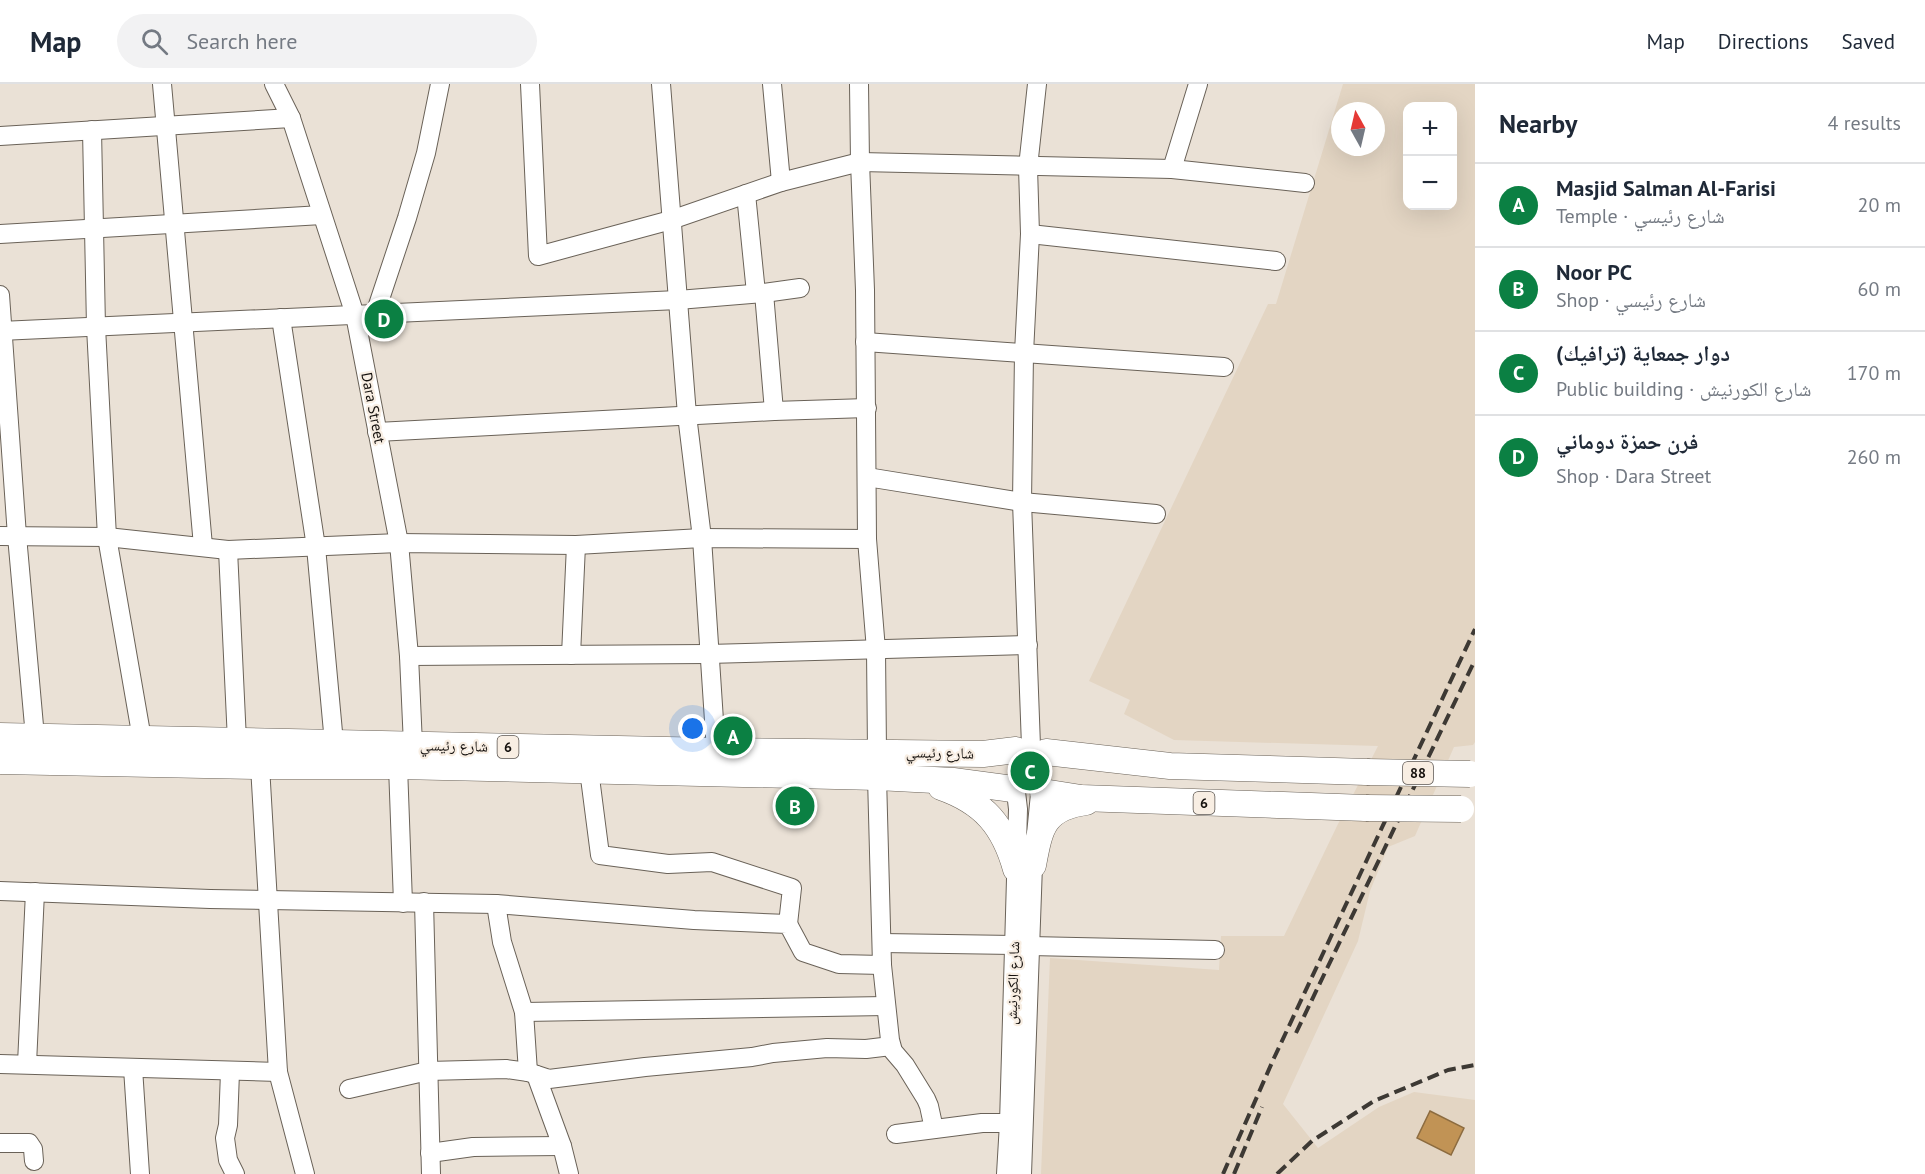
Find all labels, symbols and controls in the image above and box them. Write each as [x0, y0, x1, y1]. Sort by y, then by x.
search box [117, 14, 537, 68]
text: Map [30, 23, 81, 60]
icon: search [138, 25, 171, 58]
text: Search here [186, 27, 297, 55]
text: Map [1646, 28, 1685, 55]
text: Directions [1718, 28, 1809, 55]
text: Saved [1842, 28, 1895, 55]
north arrow [1331, 102, 1385, 156]
map controls [1403, 102, 1457, 210]
button: + [1403, 102, 1457, 156]
text: Nearby [1499, 107, 1577, 140]
text: 4 results [1828, 110, 1901, 136]
button: − [1403, 156, 1457, 210]
text: Masjid Salman Al-Farisi [1556, 174, 1776, 202]
text: A [1512, 192, 1525, 218]
text: 20 m [1858, 192, 1901, 218]
text: Temple · شارع رئيسي [1556, 203, 1725, 229]
text: Noor PC [1556, 258, 1632, 286]
text: B [1513, 276, 1524, 302]
text: 60 m [1858, 276, 1901, 302]
text: Shop · شارع رئيسي [1556, 287, 1706, 313]
pin: D [364, 296, 404, 342]
text: دوار جمعاية (ترافيك) [1556, 339, 1730, 367]
text: C [1513, 360, 1524, 386]
text: 170 m [1847, 360, 1901, 386]
street label: Dara Street [357, 371, 390, 445]
text: Public building · شارع الكورنيش [1556, 376, 1811, 402]
text: فرن حمزة دوماني [1556, 427, 1698, 455]
text: D [1512, 444, 1525, 470]
text: 260 m [1847, 444, 1901, 470]
text: Shop · Dara Street [1556, 463, 1711, 489]
your location [678, 714, 707, 743]
pin: A [714, 714, 752, 758]
street label: شارع رئيسي [420, 735, 488, 758]
road number: 6 [498, 736, 518, 758]
street label: شارع رئيسي [906, 742, 974, 765]
pin: C [1010, 748, 1050, 794]
road number: 88 [1403, 762, 1433, 784]
pin: B [776, 784, 814, 828]
road number: 6 [1194, 792, 1214, 814]
street label: شارع الكورنيش [1002, 941, 1024, 1025]

